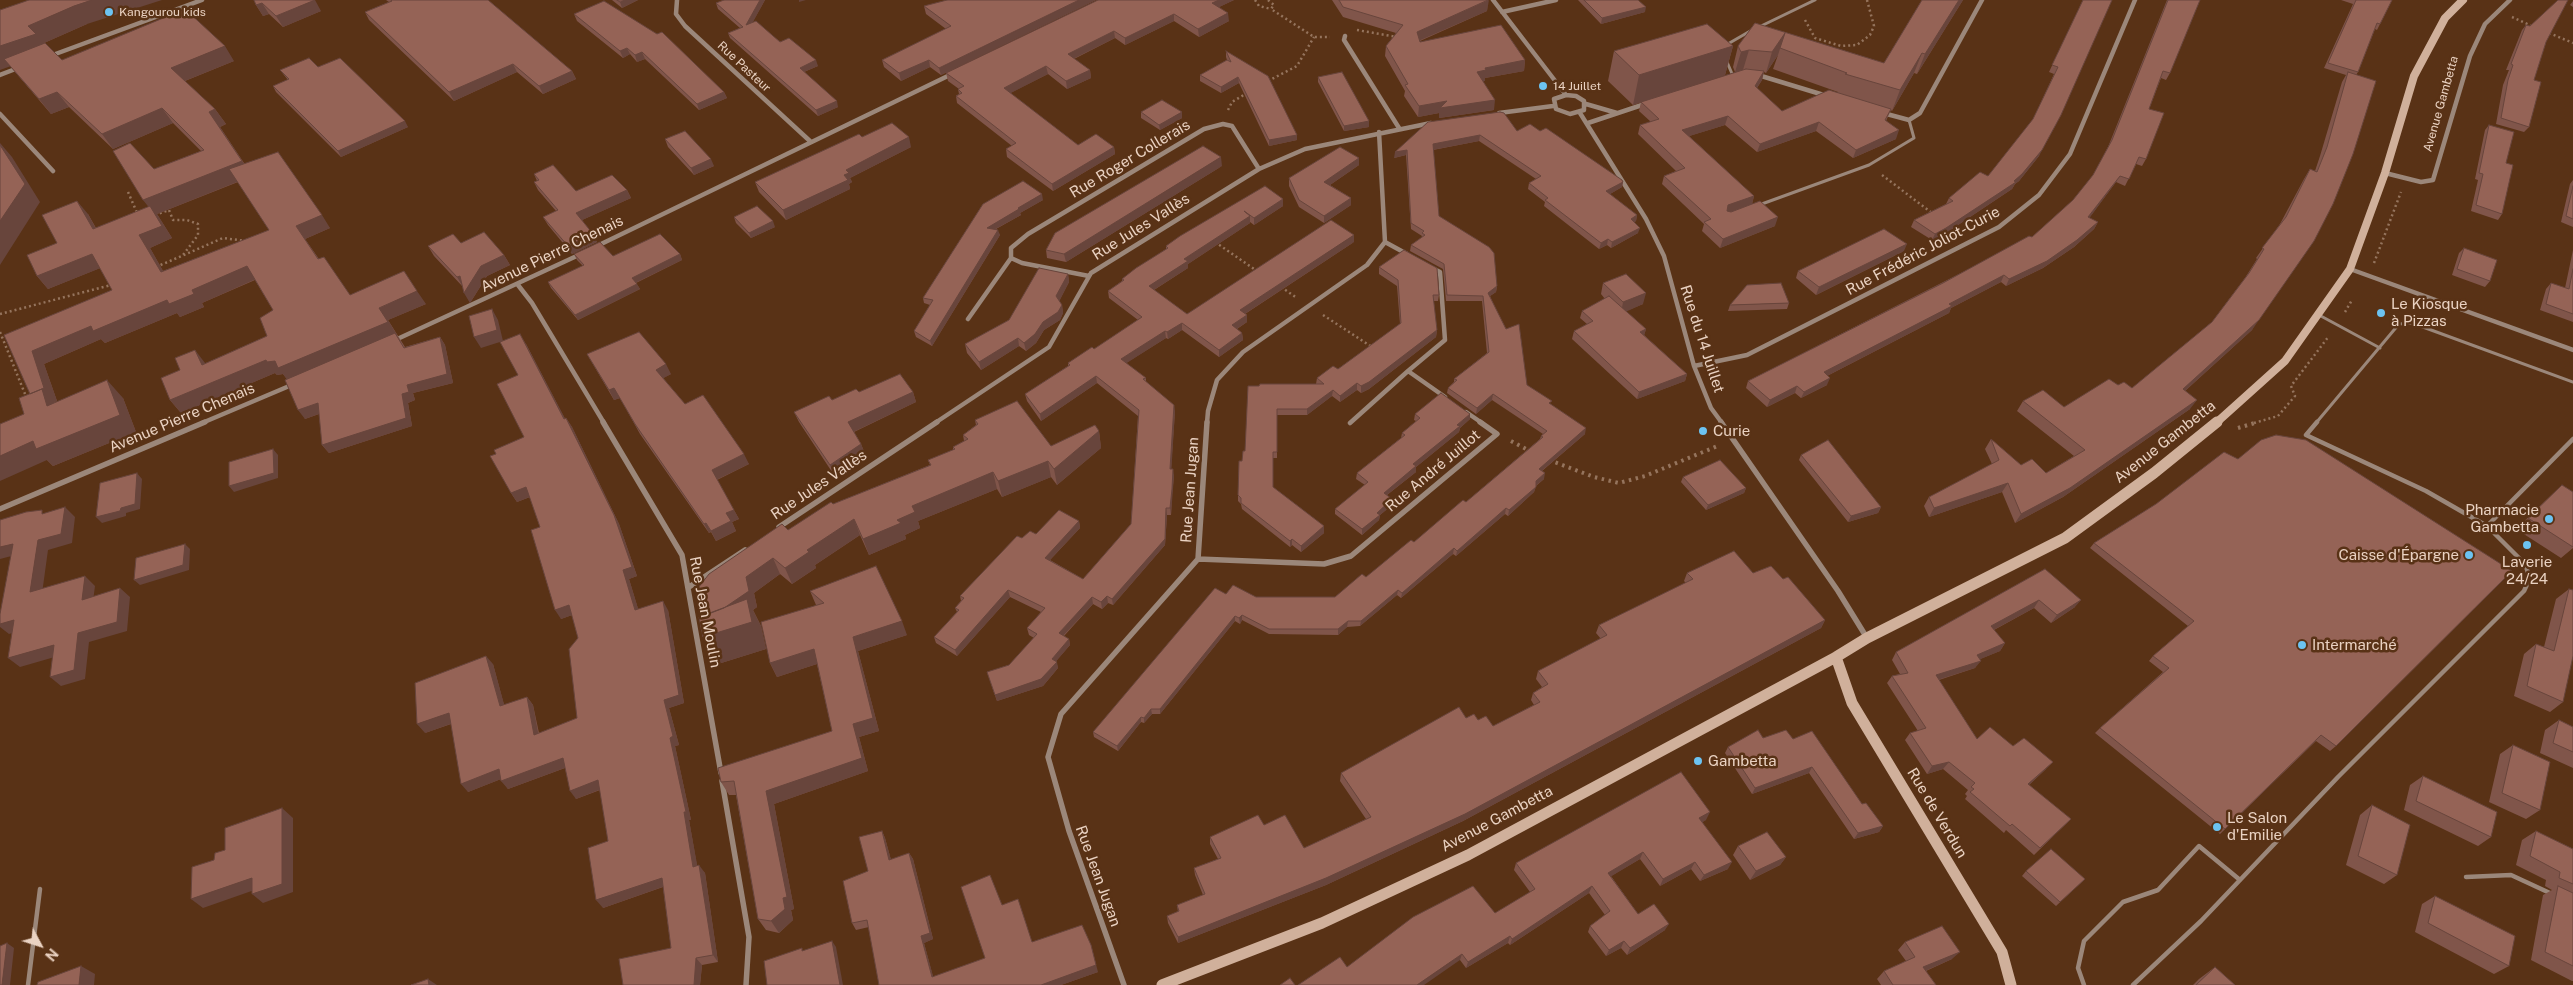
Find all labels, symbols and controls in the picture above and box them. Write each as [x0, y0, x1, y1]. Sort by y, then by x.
place label: Kangourou kids [119, 5, 206, 19]
marker: Kangourou kids [103, 6, 115, 18]
street label: Rue Pasteur [714, 39, 774, 95]
street label: Avenue Gambetta [2420, 54, 2462, 154]
place label: 14 Juillet [1553, 79, 1601, 93]
marker: 14 Juillet [1537, 80, 1549, 92]
street label: Rue Roger Collerais [1067, 116, 1193, 202]
street label: Rue Jules Vallès [1089, 190, 1193, 264]
street label: Rue Frédéric Joliot-Curie [1843, 203, 2003, 299]
street label: Avenue Pierre Chenais [478, 212, 626, 296]
street label: Rue du 14 Juillet [1676, 283, 1728, 395]
place label: Le Kiosque à Pizzas [2391, 295, 2468, 330]
marker: Le Kiosque à Pizzas [2375, 307, 2387, 319]
street label: Avenue Pierre Chenais [107, 379, 257, 457]
street label: Avenue Gambetta [2111, 397, 2219, 487]
place label: Curie [1713, 422, 1750, 440]
marker: Curie [1697, 425, 1709, 437]
street label: Rue André Juillot [1382, 426, 1484, 516]
street label: Rue Jean Jugan [1177, 436, 1203, 544]
street label: Rue Jules Vallès [768, 446, 870, 524]
place label: Pharmacie Gambetta [2465, 501, 2539, 536]
marker: Pharmacie Gambetta [2543, 513, 2555, 525]
marker: Laverie 24/24 [2521, 539, 2533, 551]
place label: Caisse d'Épargne [2339, 546, 2459, 564]
marker: Caisse d'Épargne [2463, 549, 2475, 561]
place label: Laverie 24/24 [2502, 553, 2552, 588]
street label: Rue Jean Moulin [685, 555, 725, 669]
place label: Intermarché [2312, 636, 2397, 654]
marker: Intermarché [2296, 639, 2308, 651]
place label: Gambetta [1708, 752, 1777, 770]
marker: Gambetta [1692, 755, 1704, 767]
street label: Rue de Verdun [1903, 765, 1971, 861]
street label: Avenue Gambetta [1438, 782, 1556, 856]
place label: Le Salon d'Emilie [2227, 809, 2287, 844]
marker: Le Salon d'Emilie [2211, 821, 2223, 833]
street label: Rue Jean Jugan [1071, 823, 1125, 929]
north arrow [15, 920, 65, 970]
text: N [42, 945, 61, 964]

